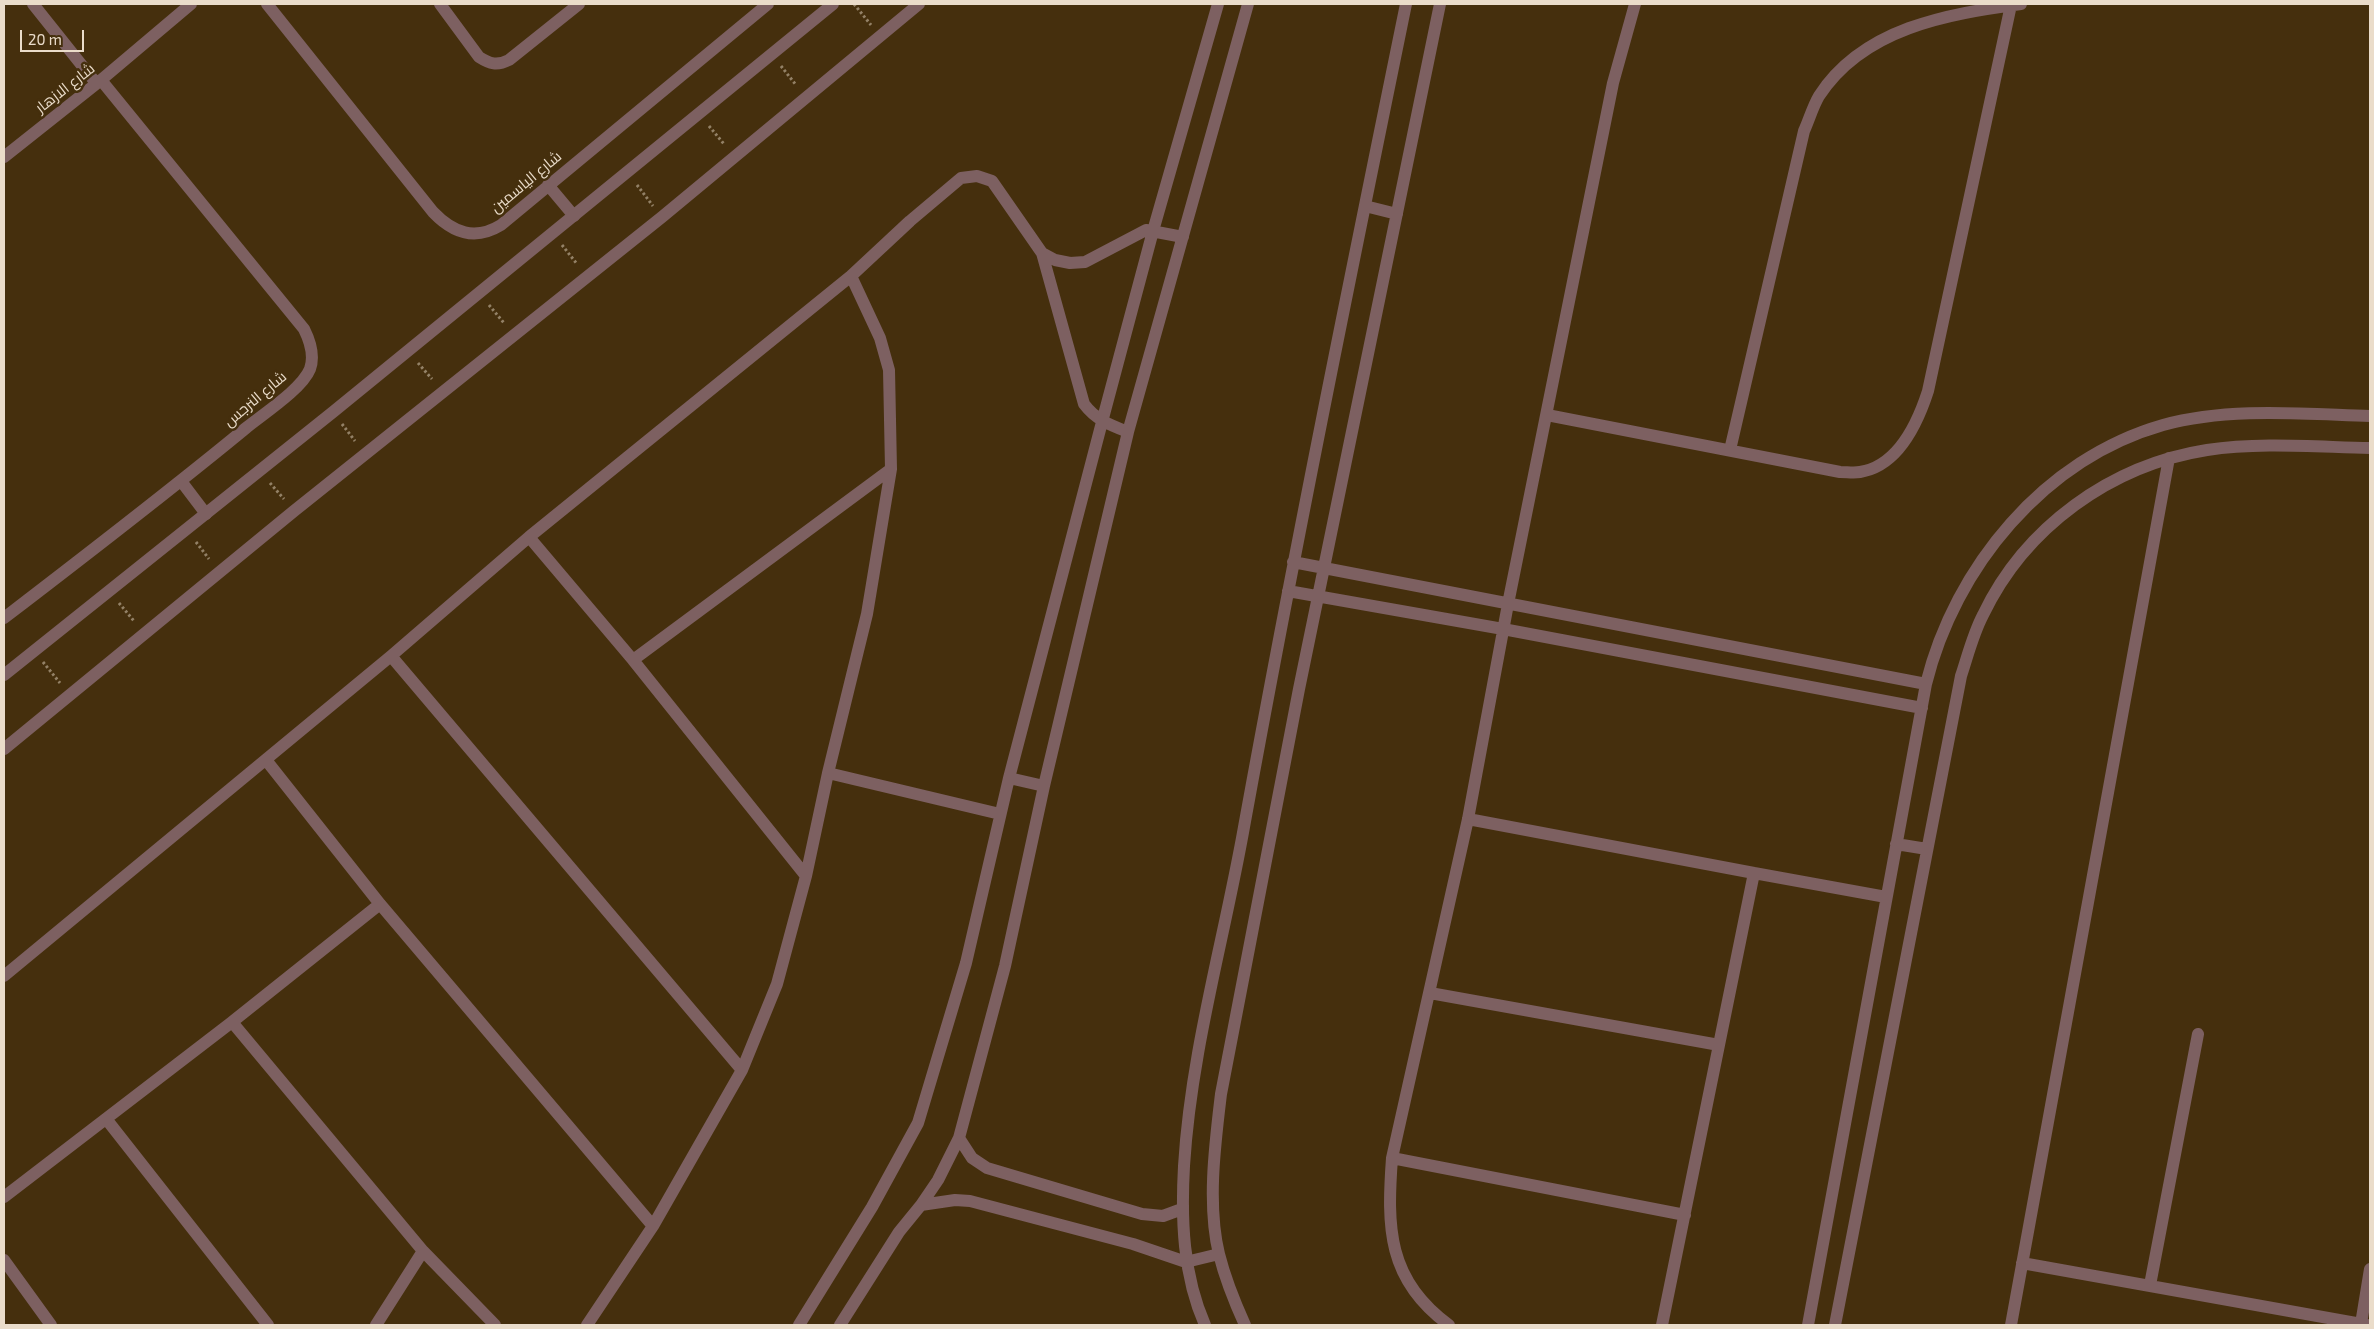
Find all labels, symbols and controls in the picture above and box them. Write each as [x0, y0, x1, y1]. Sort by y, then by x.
scale bar [22, 20, 86, 52]
text: 20 m [28, 30, 62, 48]
street label: شارع الازهار [32, 59, 98, 117]
street label: شارع الياسمين [487, 147, 565, 217]
street label: شارع النرجس [220, 368, 290, 430]

